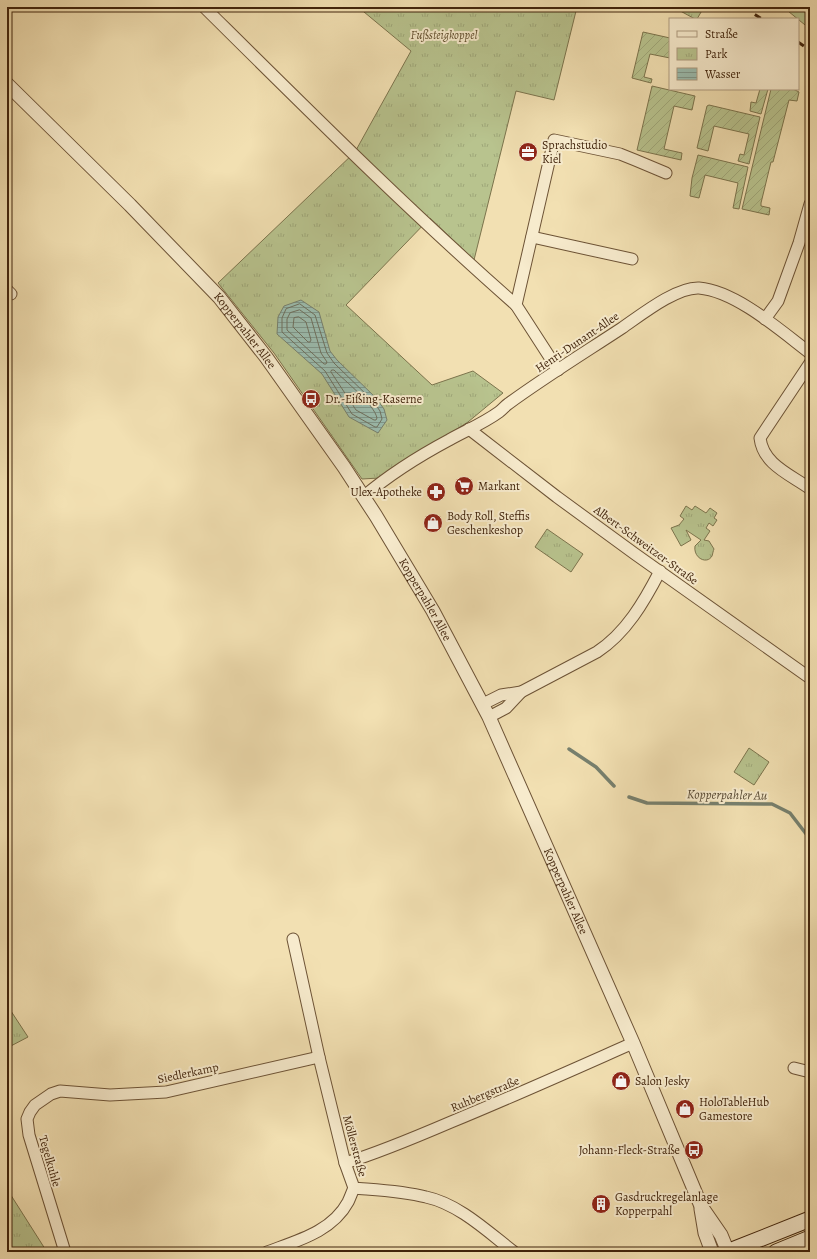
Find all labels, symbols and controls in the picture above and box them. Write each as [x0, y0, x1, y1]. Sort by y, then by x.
legend [669, 18, 799, 90]
text: Straße [705, 26, 738, 42]
park label: Fußsteigkoppel [411, 27, 477, 43]
text: Park [705, 46, 728, 62]
text: Wasser [704, 66, 741, 82]
place label: Sprachstudio Kiel [542, 137, 607, 167]
office icon: Sprachstudio Kiel [517, 141, 539, 163]
street label: Kopperpahler Allee [210, 289, 280, 372]
street label: Henri-Dunant-Allee [532, 308, 622, 376]
bus stop icon: Dr.-Eißing-Kaserne [300, 388, 322, 410]
place label: Dr.-Eißing-Kaserne [325, 391, 422, 407]
supermarket icon: Markant [453, 475, 475, 497]
place label: Markant [478, 478, 520, 494]
pharmacy icon: Ulex-Apotheke [425, 481, 447, 503]
place label: Ulex-Apotheke [351, 484, 422, 500]
street label: Albert-Schweitzer-Straße [590, 501, 701, 588]
place label: Body Roll, Steffis Geschenkeshop [447, 508, 530, 538]
shop icon: Body Roll, Steffis Geschenkeshop [422, 512, 444, 534]
street label: Kopperpahler Allee [395, 555, 455, 644]
water label: Kopperpahler Au [687, 785, 767, 804]
street label: Kopperpahler Allee [540, 845, 592, 937]
street label: Siedlerkamp [156, 1059, 220, 1087]
shop icon: Salon Jesky [610, 1070, 632, 1092]
street label: Ruhbergstraße [448, 1072, 522, 1116]
place label: Salon Jesky [635, 1073, 690, 1089]
place label: HoloTableHub Gamestore [699, 1094, 769, 1124]
shop icon: HoloTableHub Gamestore [674, 1098, 696, 1120]
street label: Möllerstraße [339, 1113, 371, 1179]
street label: Tegelkuhle [35, 1134, 65, 1188]
bus stop icon: Johann-Fleck-Straße [683, 1139, 705, 1161]
place label: Johann-Fleck-Straße [579, 1142, 680, 1158]
place label: Gasdruckregelanlage Kopperpahl [615, 1189, 718, 1219]
building icon: Gasdruckregelanlage Kopperpahl [590, 1193, 612, 1215]

